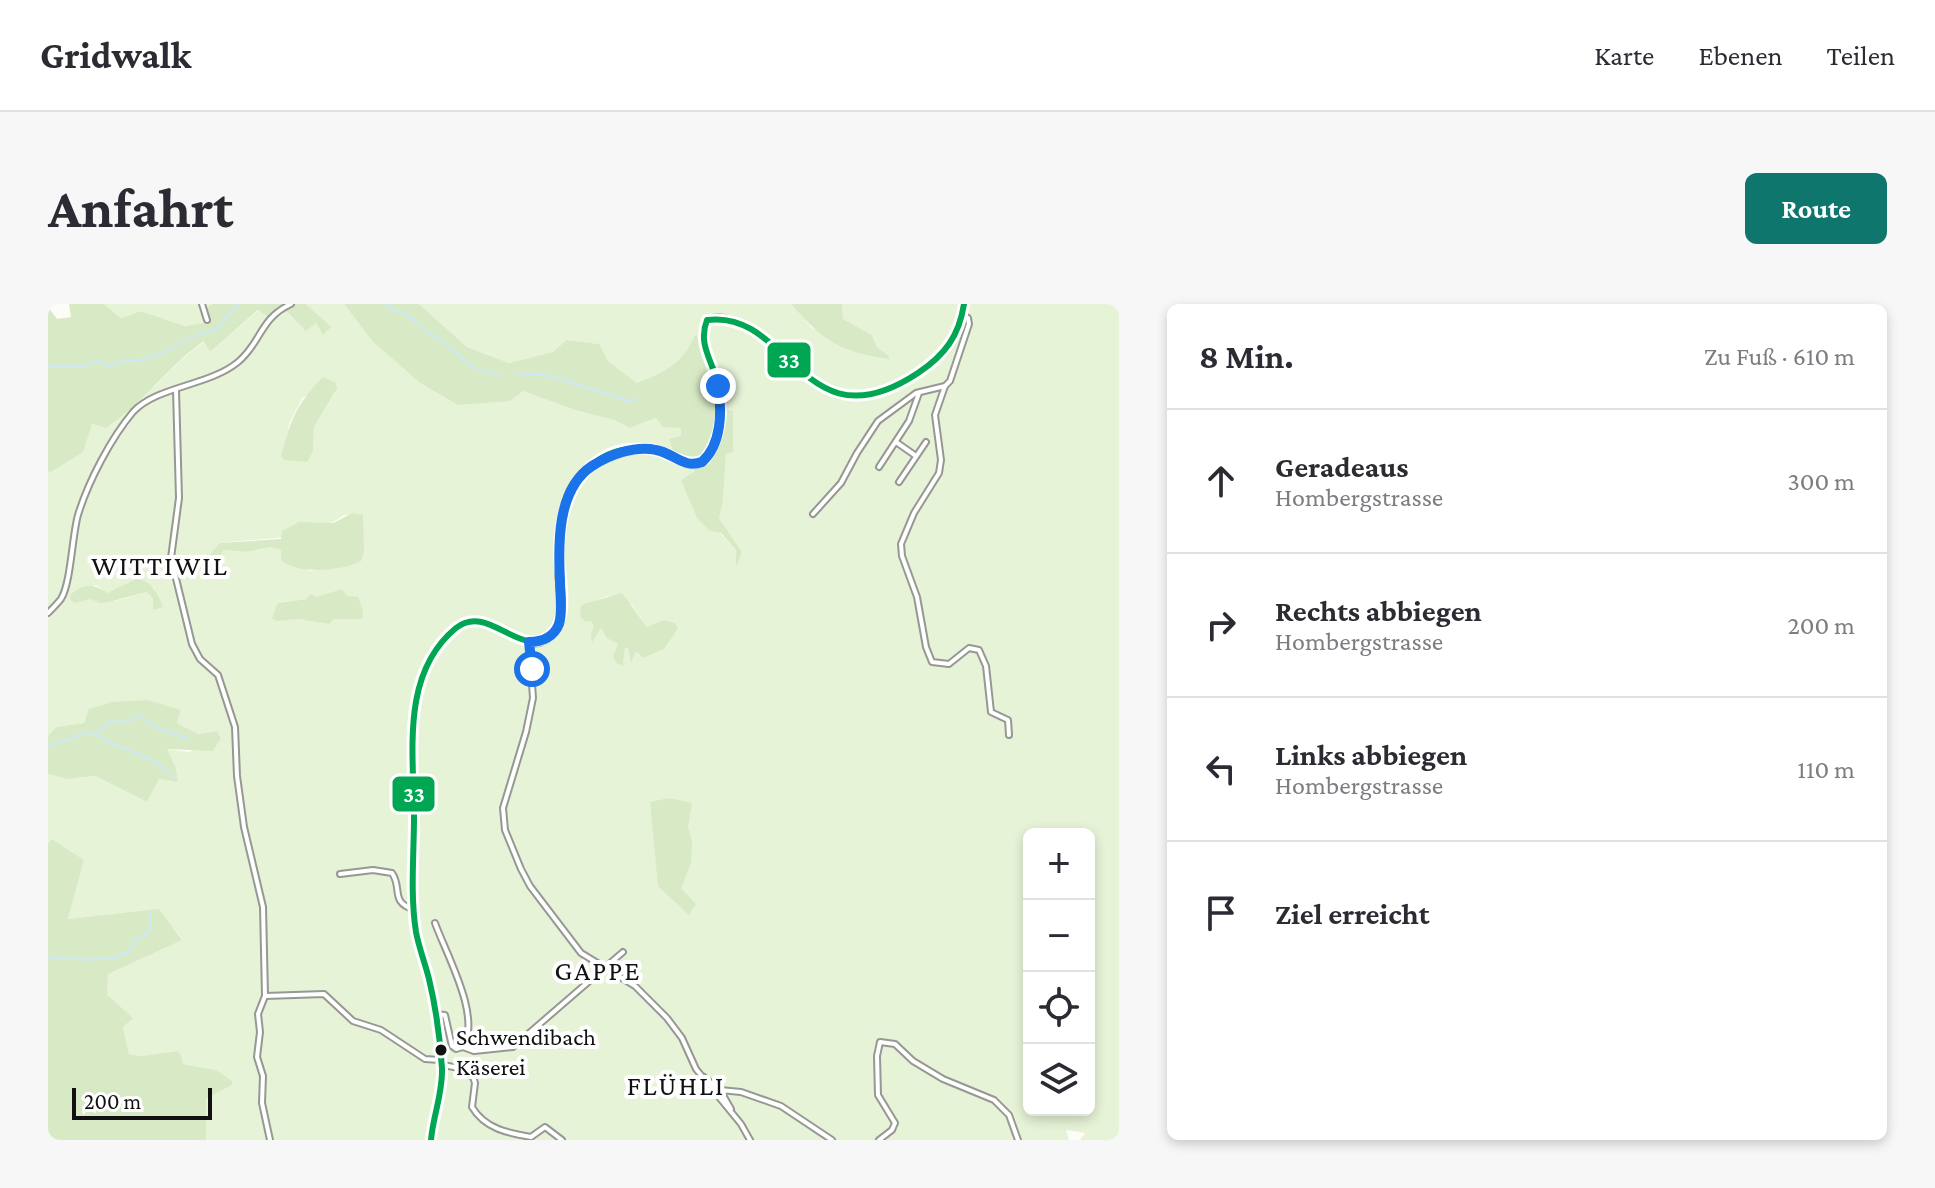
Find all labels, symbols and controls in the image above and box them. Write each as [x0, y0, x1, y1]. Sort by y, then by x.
text: Gridwalk [40, 34, 192, 76]
text: Karte [1594, 40, 1654, 71]
text: Ebenen [1698, 40, 1783, 71]
text: Teilen [1827, 40, 1895, 71]
button: Route [1745, 173, 1887, 244]
text: Anfahrt [48, 177, 234, 239]
text: 8 Min. [1199, 338, 1294, 375]
line badge: 33 [766, 341, 812, 379]
text: Zu Fuß · 610 m [1704, 342, 1855, 371]
text: 33 [778, 348, 800, 373]
route end [700, 368, 736, 404]
text: Geradeaus [1275, 450, 1409, 483]
icon: ahead [1199, 459, 1243, 503]
text: 300 m [1787, 467, 1855, 496]
text: Hombergstrasse [1275, 483, 1443, 512]
district label: WITTIWIL [91, 550, 229, 581]
text: Rechts abbiegen [1275, 594, 1482, 627]
icon: right [1199, 603, 1243, 647]
text: 200 m [1787, 611, 1855, 640]
text: Hombergstrasse [1275, 627, 1443, 656]
route start [514, 651, 550, 687]
text: Links abbiegen [1275, 738, 1467, 771]
icon: left [1199, 747, 1243, 791]
text: 110 m [1797, 755, 1855, 784]
text: Hombergstrasse [1275, 771, 1443, 800]
line badge: 33 [391, 775, 436, 813]
text: 33 [403, 782, 425, 807]
map controls [1023, 828, 1095, 1116]
button: + [1023, 828, 1095, 900]
icon: arrive [1199, 891, 1243, 935]
text: Ziel erreicht [1275, 897, 1430, 930]
button: − [1023, 900, 1095, 972]
district label: GAPPE [555, 955, 641, 986]
button: locate [1023, 972, 1095, 1044]
place label: Schwendibach Käserei [456, 1023, 596, 1080]
marker: Schwendibach Käserei [433, 1042, 449, 1058]
button: layers [1023, 1044, 1095, 1116]
district label: FLÜHLI [627, 1070, 725, 1101]
scale bar [72, 1084, 212, 1120]
text: 200 m [84, 1089, 141, 1114]

